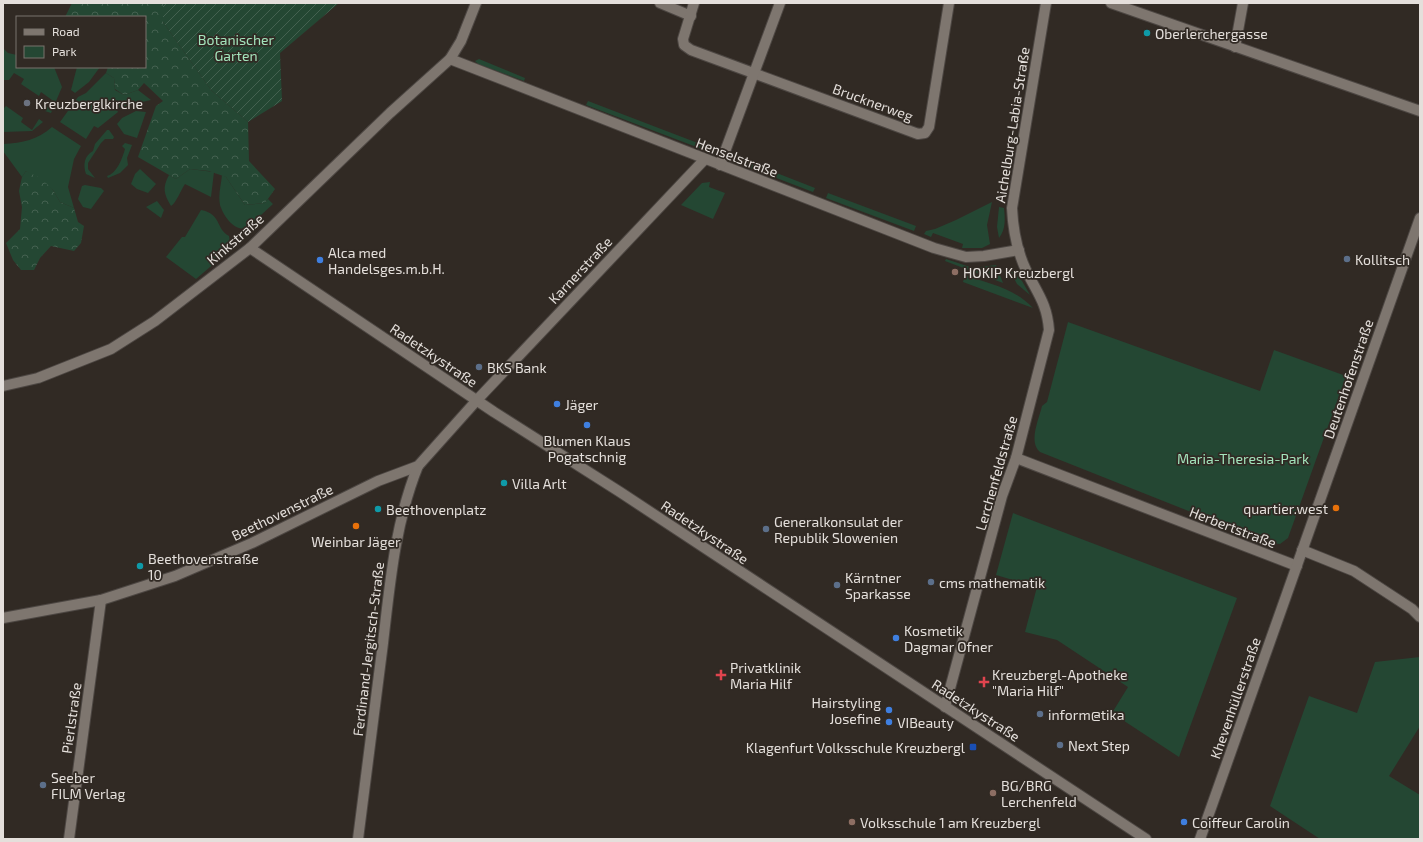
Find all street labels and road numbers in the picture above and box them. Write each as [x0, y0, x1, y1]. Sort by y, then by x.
street label: Aichelburg-Labia-Straße [991, 46, 1033, 204]
street label: Brucknerweg [830, 80, 916, 124]
street label: Henselstraße [694, 134, 780, 180]
street label: Kinkstraße [203, 210, 267, 268]
street label: Karnerstraße [545, 233, 615, 307]
street label: Deutenhofenstraße [1320, 317, 1376, 441]
street label: Radetzkystraße [387, 320, 481, 390]
street label: Lerchenfeldstraße [972, 414, 1020, 532]
street label: Beethovenstraße [228, 480, 336, 544]
street label: Radetzkystraße [658, 497, 752, 567]
street label: Herbertstraße [1187, 503, 1279, 551]
street label: Ferdinand-Jergitsch-Straße [349, 561, 387, 737]
street label: Khevenhüllerstraße [1206, 635, 1264, 761]
street label: Radetzkystraße [929, 675, 1023, 745]
street label: Pierlstraße [58, 681, 84, 755]

